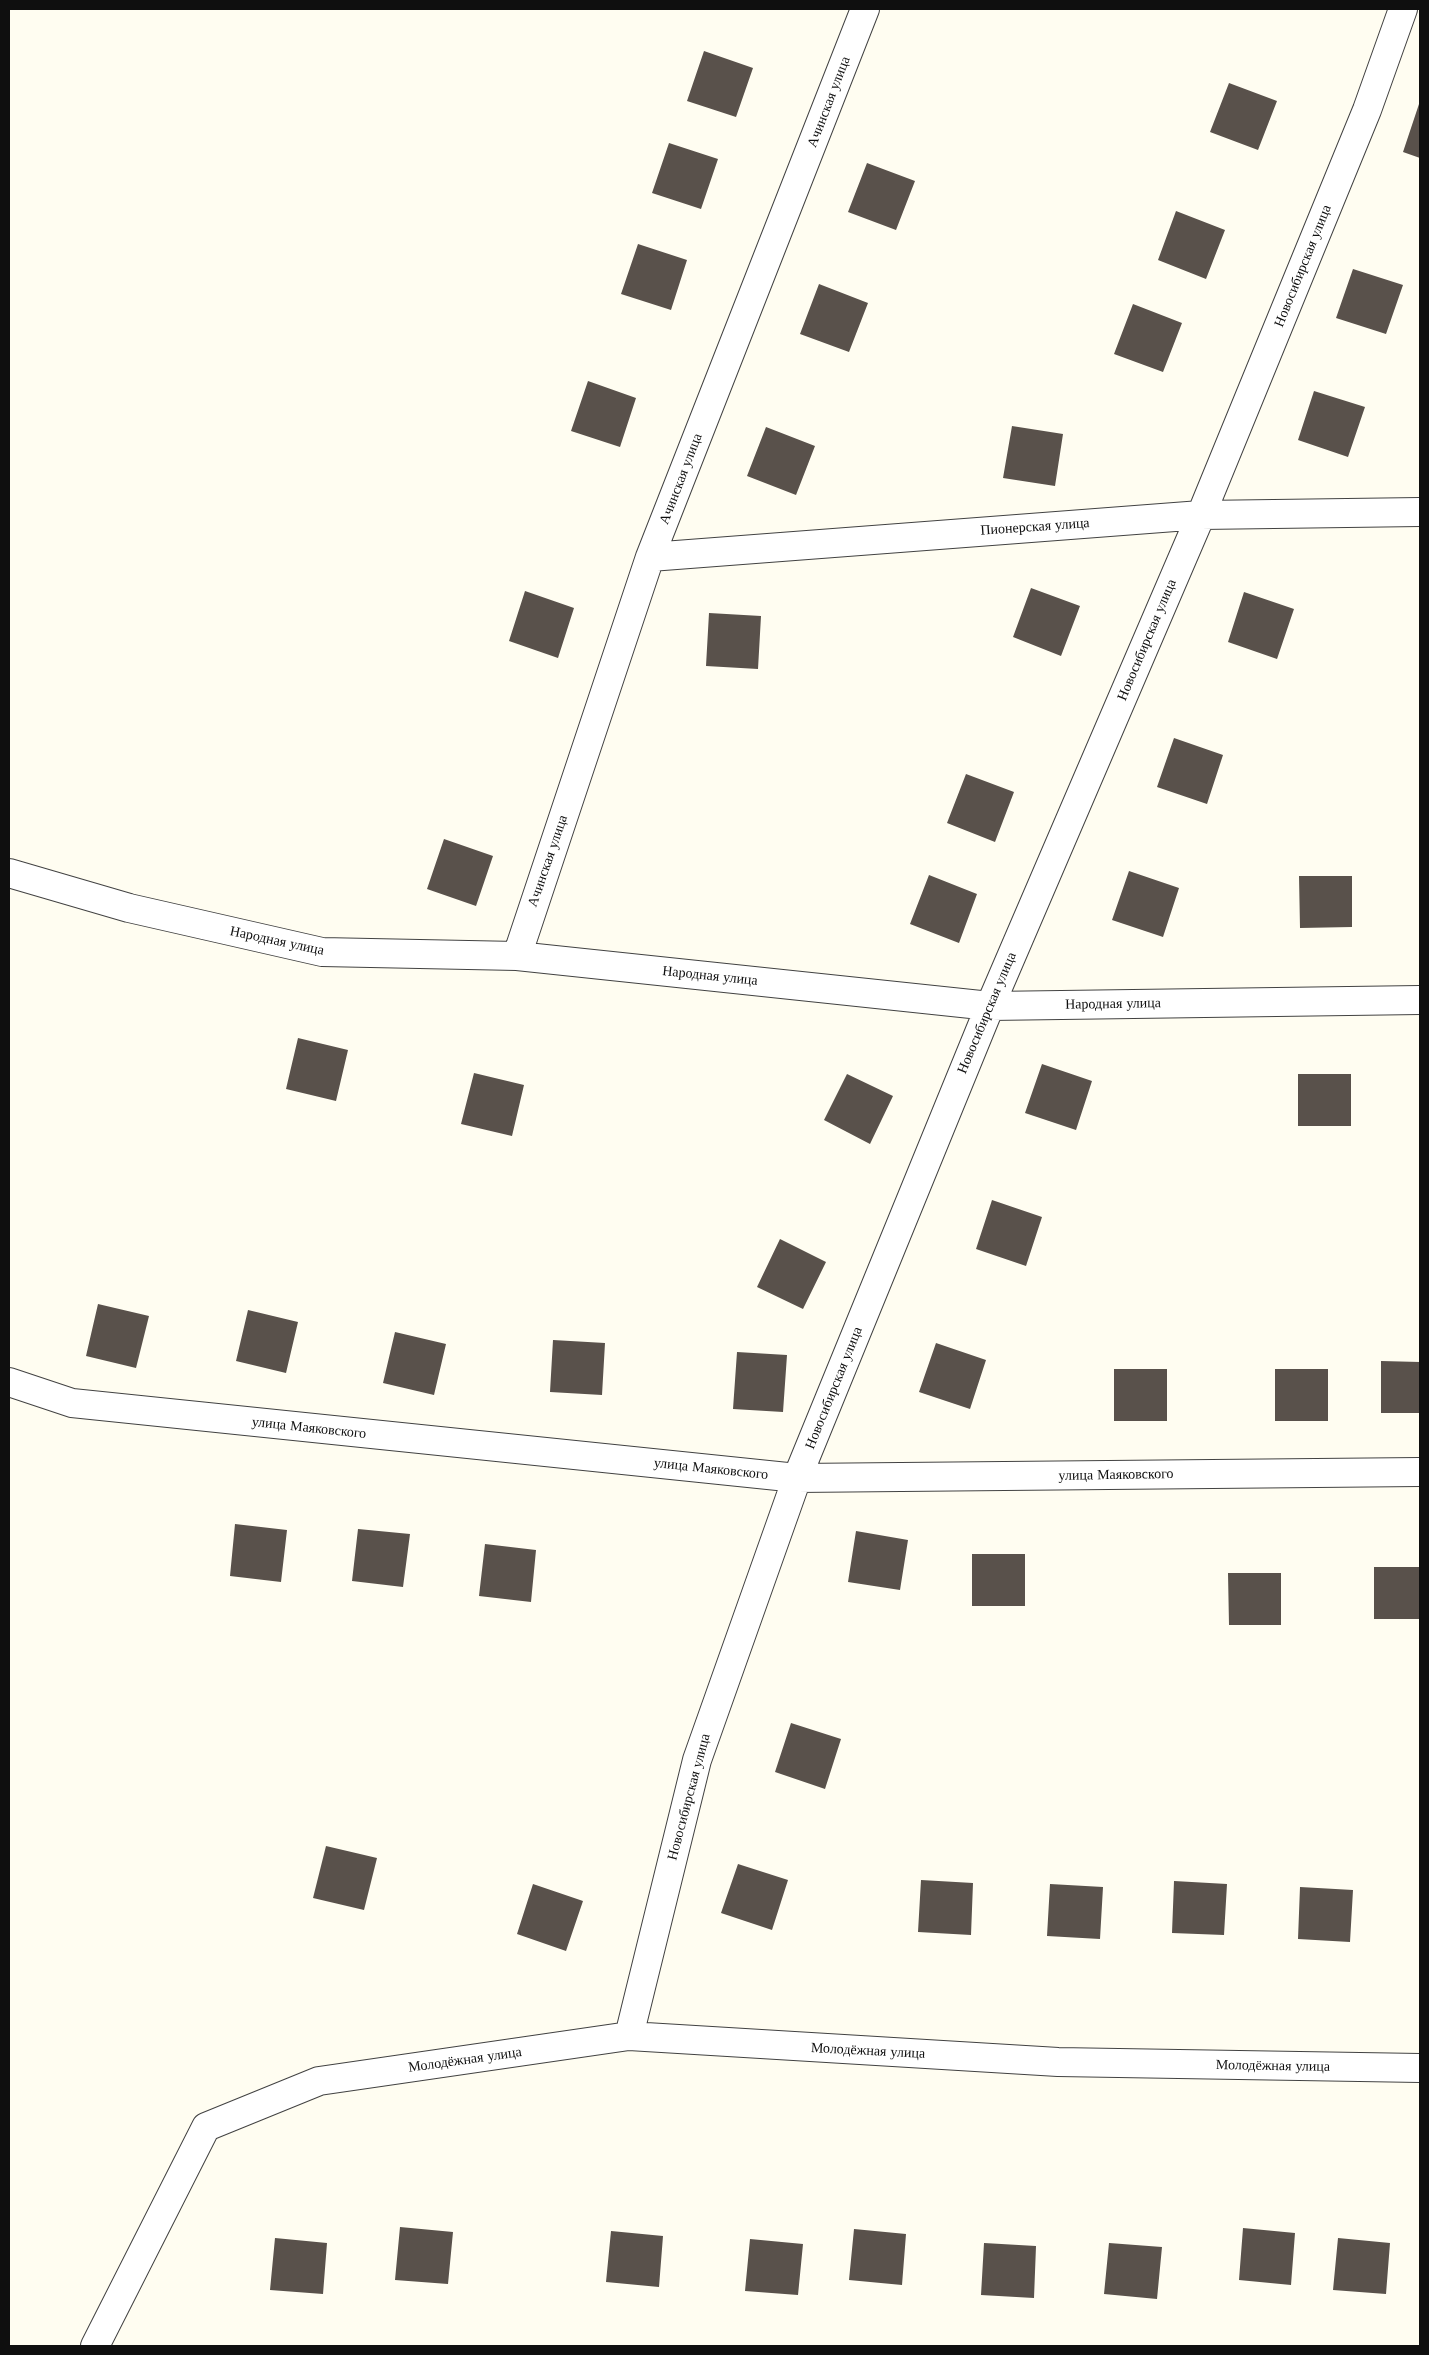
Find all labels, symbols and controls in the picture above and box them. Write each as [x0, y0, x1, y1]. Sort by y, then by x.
street label: Ачинская улица [804, 54, 854, 150]
street label: Новосибирская улица [1271, 202, 1335, 330]
street label: Ачинская улица [656, 431, 706, 527]
street label: Пионерская улица [980, 515, 1090, 539]
street label: Новосибирская улица [1114, 577, 1180, 703]
street label: Ачинская улица [524, 813, 572, 909]
street label: Народная улица [228, 923, 326, 959]
street label: Новосибирская улица [954, 950, 1020, 1076]
street label: Народная улица [661, 963, 759, 989]
street label: Народная улица [1065, 995, 1161, 1013]
street label: Новосибирская улица [802, 1324, 866, 1452]
street label: улица Маяковского [251, 1414, 367, 1442]
street label: улица Маяковского [653, 1455, 769, 1483]
street label: улица Маяковского [1058, 1466, 1174, 1484]
street label: Новосибирская улица [664, 1732, 714, 1862]
street label: Молодёжная улица [811, 2040, 925, 2062]
street label: Молодёжная улица [407, 2044, 523, 2076]
street label: Молодёжная улица [1216, 2057, 1330, 2075]

